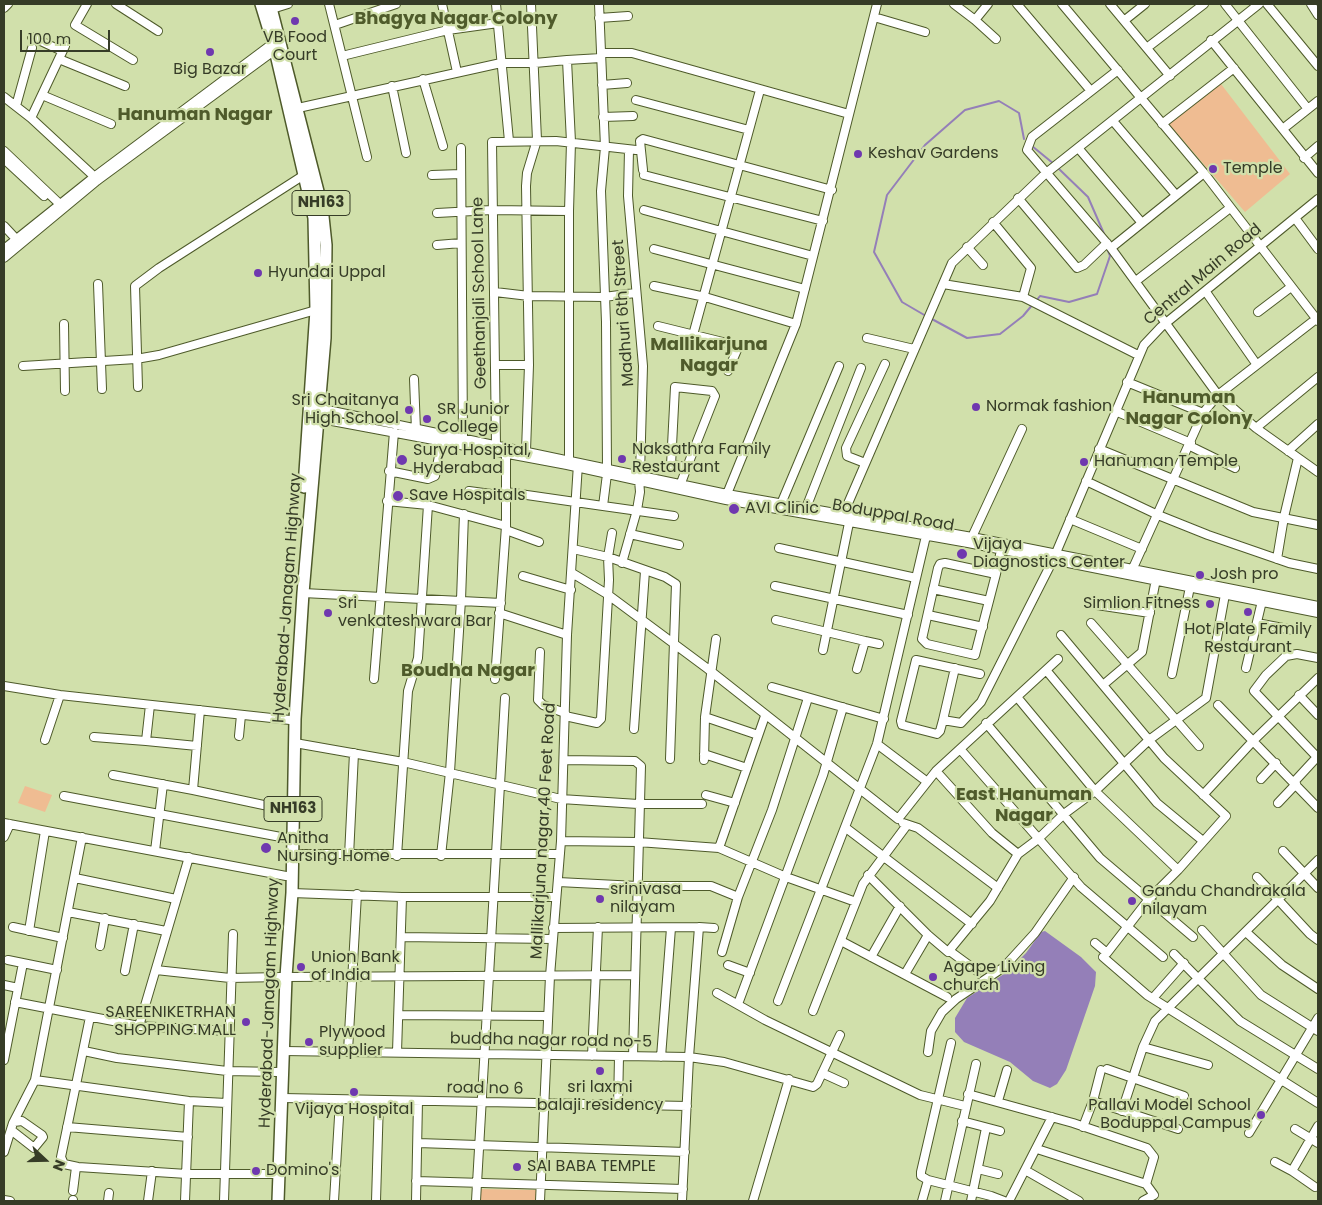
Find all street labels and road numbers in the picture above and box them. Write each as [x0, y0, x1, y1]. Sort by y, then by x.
road number: NH163 [292, 190, 350, 216]
street label: Geethanjali School Lane [469, 197, 491, 389]
street label: Central Main Road [1140, 220, 1266, 330]
street label: Madhuri 6th Street [609, 239, 639, 387]
street label: Hyderabad-Janagam Highway [270, 472, 306, 724]
street label: Boduppal Road [831, 496, 955, 536]
street label: Mallikarjuna nagar,40 Feet Road [528, 702, 560, 960]
road number: NH163 [264, 796, 322, 822]
street label: Hyderabad-Janagam Highway [256, 877, 284, 1129]
street label: buddha nagar road no-5 [450, 1030, 652, 1052]
street label: road no 6 [446, 1079, 524, 1099]

